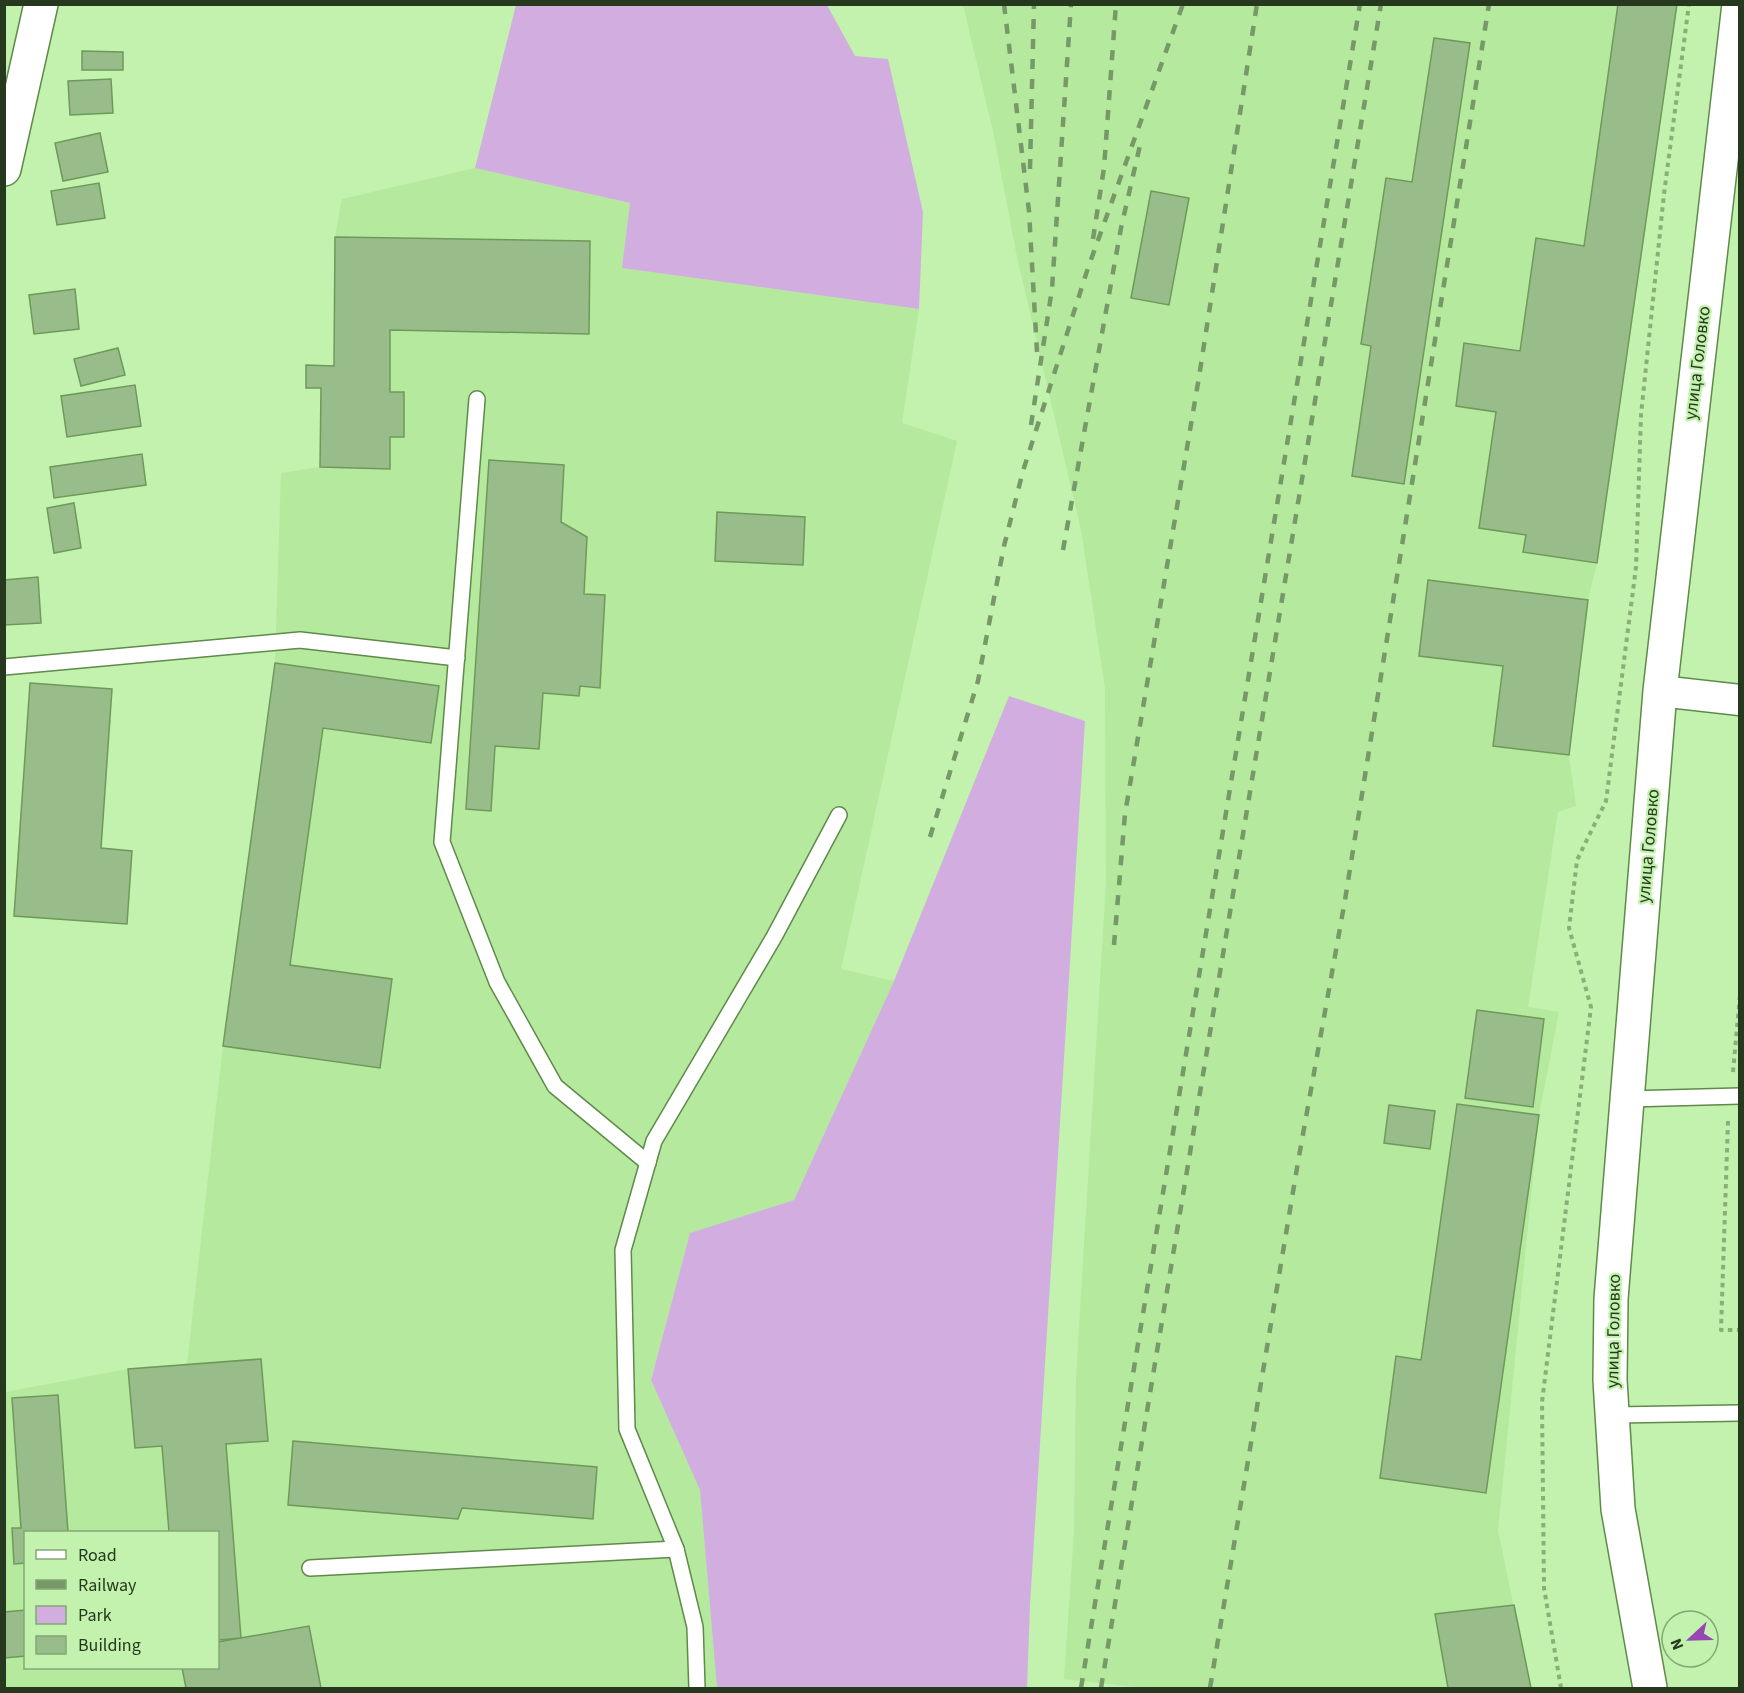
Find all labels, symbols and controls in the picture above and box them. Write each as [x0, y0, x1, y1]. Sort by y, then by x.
street label: улица Головко [1678, 305, 1717, 421]
street label: улица Головко [1631, 788, 1666, 904]
street label: улица Головко [1600, 1274, 1627, 1388]
legend [24, 1531, 219, 1669]
text: Road [78, 1543, 117, 1568]
text: Railway [78, 1573, 137, 1598]
text: Park [78, 1603, 112, 1628]
north arrow [1660, 1609, 1720, 1669]
text: Building [78, 1633, 141, 1658]
text: N [1665, 1635, 1689, 1653]

